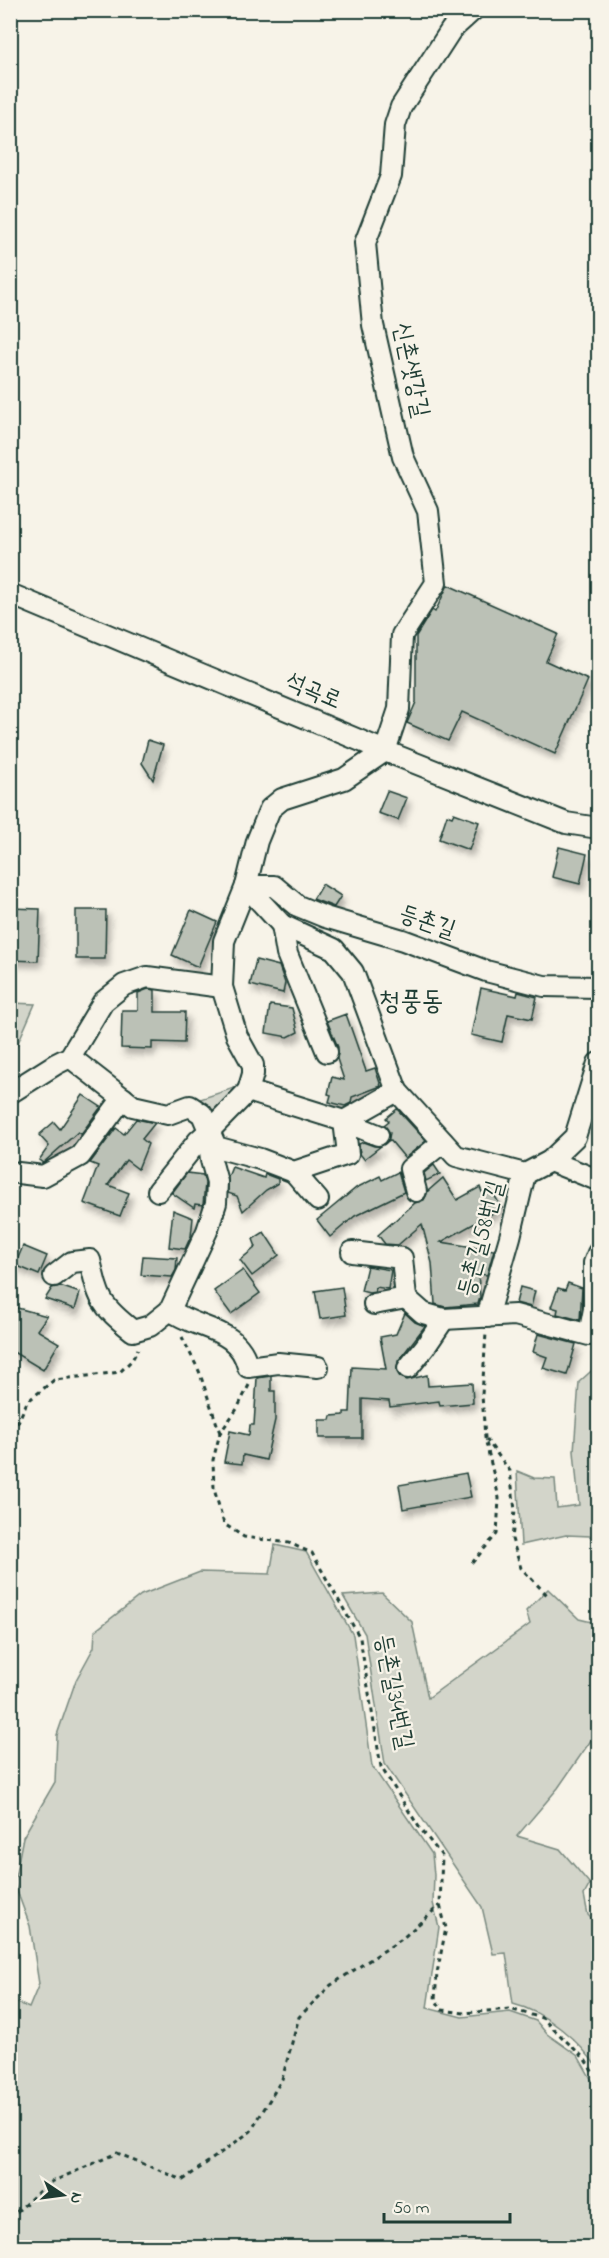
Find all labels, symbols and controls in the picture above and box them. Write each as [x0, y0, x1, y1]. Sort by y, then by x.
street label: 신촌샛강길 [383, 319, 437, 421]
street label: 석곡로 [279, 665, 347, 719]
street label: 등촌길 [394, 897, 460, 949]
district label: 청풍동 [378, 983, 444, 1022]
street label: 등촌길58번길 [450, 1177, 514, 1301]
street label: 등촌길34번길 [365, 1632, 421, 1752]
north arrow [33, 2165, 93, 2225]
scale bar [384, 2186, 510, 2224]
text: N [63, 2190, 89, 2206]
text: 50 m [393, 2196, 430, 2222]

